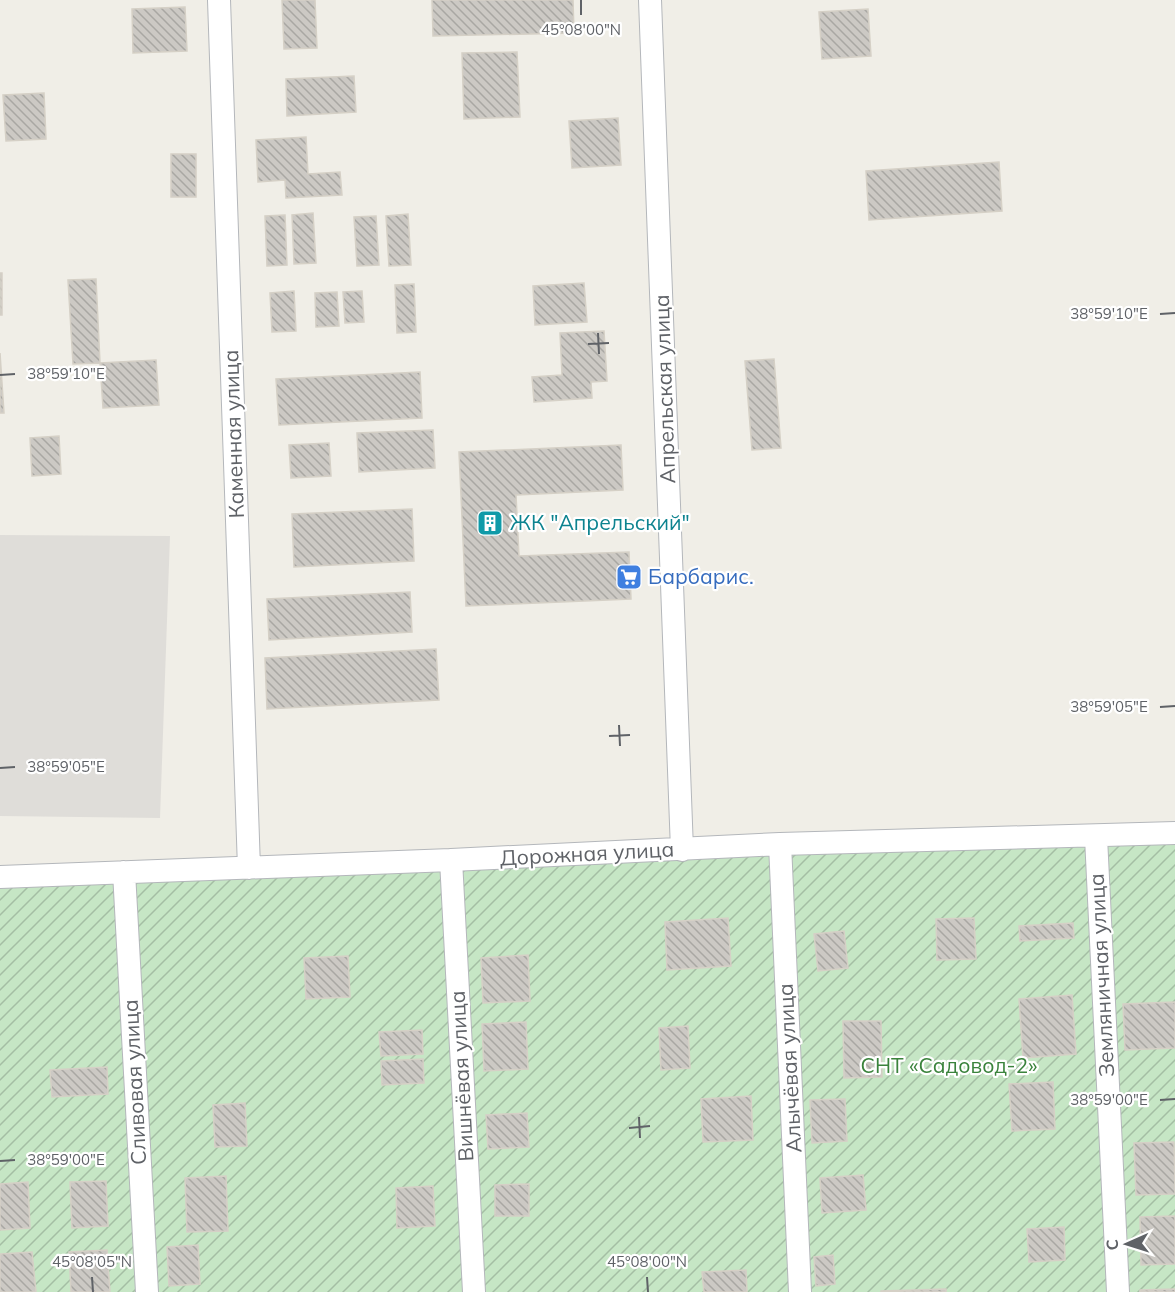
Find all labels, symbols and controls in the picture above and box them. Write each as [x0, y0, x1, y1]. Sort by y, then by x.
text: 45°08'00"N [541, 20, 621, 39]
street label: Апрельская улица [648, 294, 680, 484]
text: 38°59'10"E [1070, 304, 1148, 323]
street label: Каменная улица [217, 349, 249, 519]
text: 38°59'10"E [27, 364, 105, 383]
building icon: ЖК "Апрельский" [475, 508, 505, 538]
place label: ЖК "Апрельский" [510, 509, 690, 535]
supermarket icon: Барбарис. [614, 562, 644, 592]
place label: Барбарис. [648, 563, 754, 589]
text: 38°59'05"E [1070, 697, 1148, 716]
text: 38°59'05"E [27, 757, 105, 776]
street label: Дорожная улица [499, 835, 675, 871]
street label: Земляничная улица [1083, 873, 1119, 1077]
street label: Алычёвая улица [772, 983, 806, 1153]
street label: Вишнёвая улица [444, 990, 478, 1162]
street label: Сливовая улица [117, 999, 151, 1166]
park label: СНТ «Садовод-2» [861, 1052, 1037, 1078]
text: 38°59'00"E [1070, 1090, 1148, 1109]
text: 38°59'00"E [27, 1150, 105, 1169]
north arrow [1097, 1214, 1157, 1274]
text: С [1102, 1239, 1122, 1251]
text: 45°08'05"N [52, 1252, 132, 1271]
text: 45°08'00"N [607, 1252, 687, 1271]

